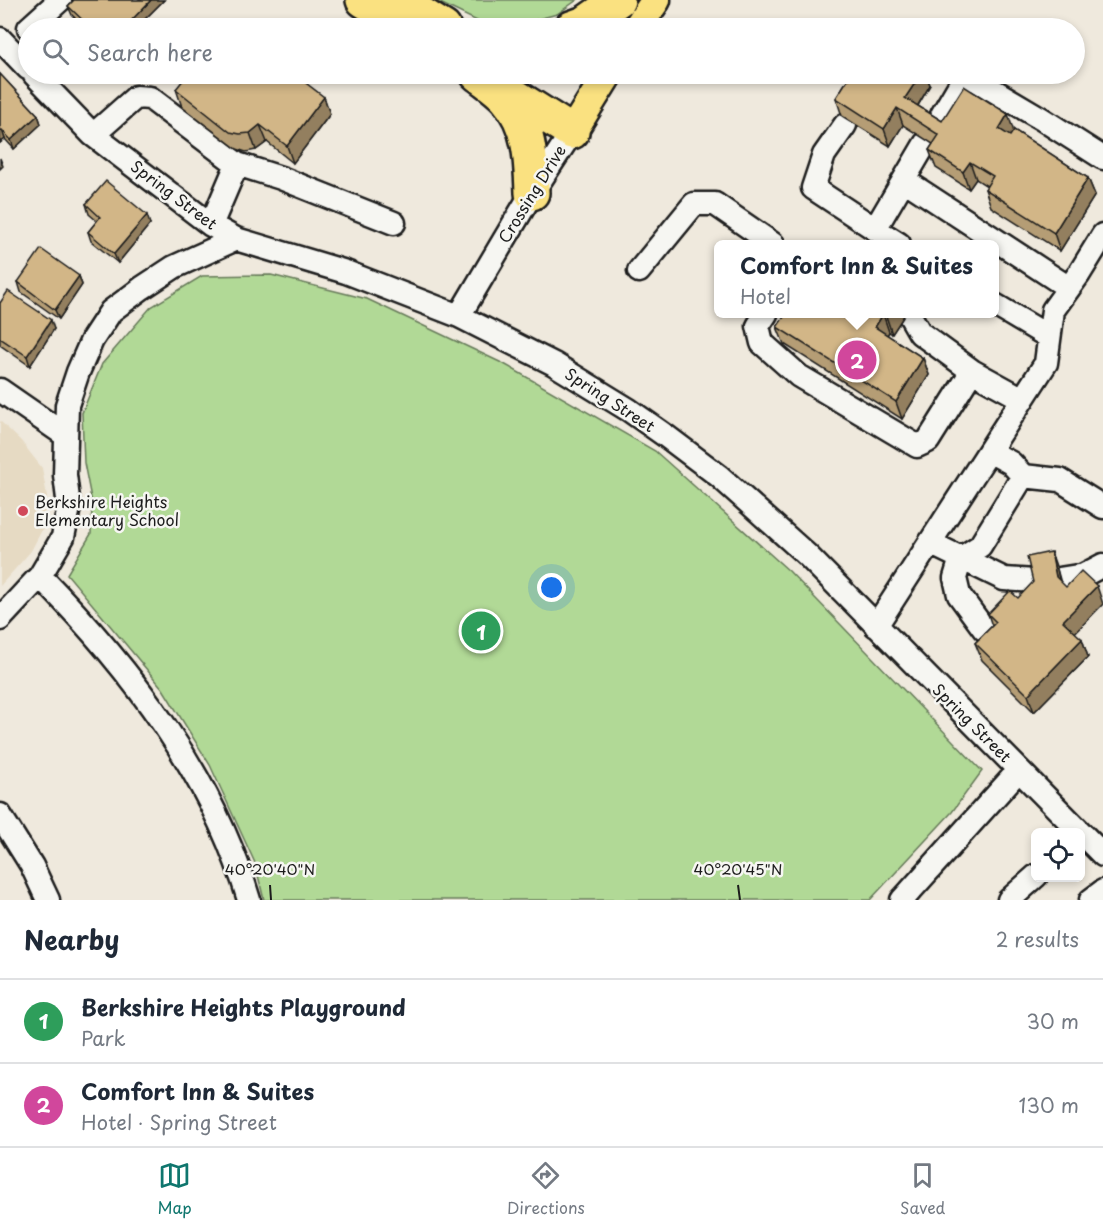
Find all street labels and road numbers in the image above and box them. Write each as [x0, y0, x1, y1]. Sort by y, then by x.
street label: Crossing Drive [491, 140, 571, 247]
street label: Spring Street [126, 154, 223, 235]
street label: Spring Street [561, 361, 661, 438]
street label: Spring Street [928, 677, 1018, 767]

